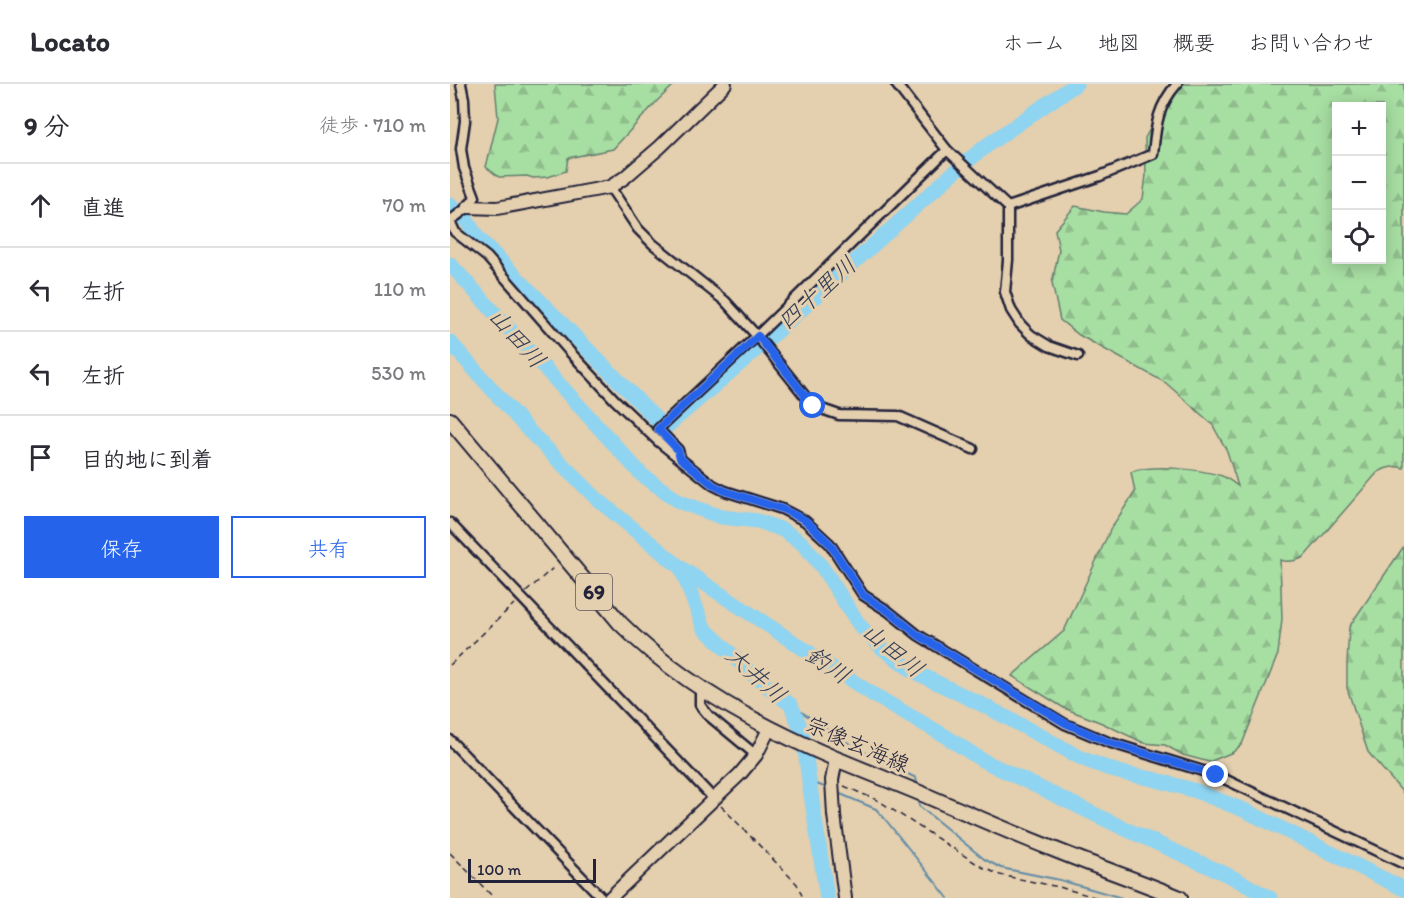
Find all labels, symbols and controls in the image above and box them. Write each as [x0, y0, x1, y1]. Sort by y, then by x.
text: Locato [30, 24, 110, 58]
text: ホーム [1003, 30, 1065, 55]
text: 地図 [1098, 30, 1140, 55]
text: 概要 [1173, 30, 1215, 55]
text: お問い合わせ [1248, 30, 1374, 55]
map controls [1332, 102, 1386, 264]
button: + [1332, 102, 1386, 156]
text: 9 分 [24, 110, 69, 142]
text: 徒歩 · 710 m [319, 113, 426, 137]
button: − [1332, 156, 1386, 210]
icon: ahead [24, 189, 57, 222]
text: 70 m [382, 193, 426, 217]
text: 直進 [81, 194, 125, 221]
button: locate [1332, 210, 1386, 264]
water label: 四十里川 [771, 250, 862, 336]
icon: left [24, 273, 57, 306]
text: 110 m [374, 277, 426, 301]
text: 左折 [81, 278, 125, 305]
water label: 山田川 [483, 301, 552, 374]
icon: left [24, 357, 57, 390]
text: 530 m [371, 361, 426, 385]
text: 左折 [81, 362, 125, 389]
route start [799, 392, 825, 418]
icon: arrive [24, 441, 57, 474]
text: 目的地に到着 [81, 446, 213, 473]
button: 保存 [24, 516, 219, 578]
button: 共有 [231, 516, 426, 578]
road number: 69 [576, 574, 612, 610]
water label: 山田川 [856, 616, 930, 684]
water label: 釣川 [800, 639, 856, 690]
water label: 大井川 [720, 640, 793, 709]
street label: 宗像玄海線 [802, 711, 914, 778]
route end [1202, 761, 1228, 787]
scale bar [468, 856, 596, 884]
text: 100 m [477, 860, 521, 879]

